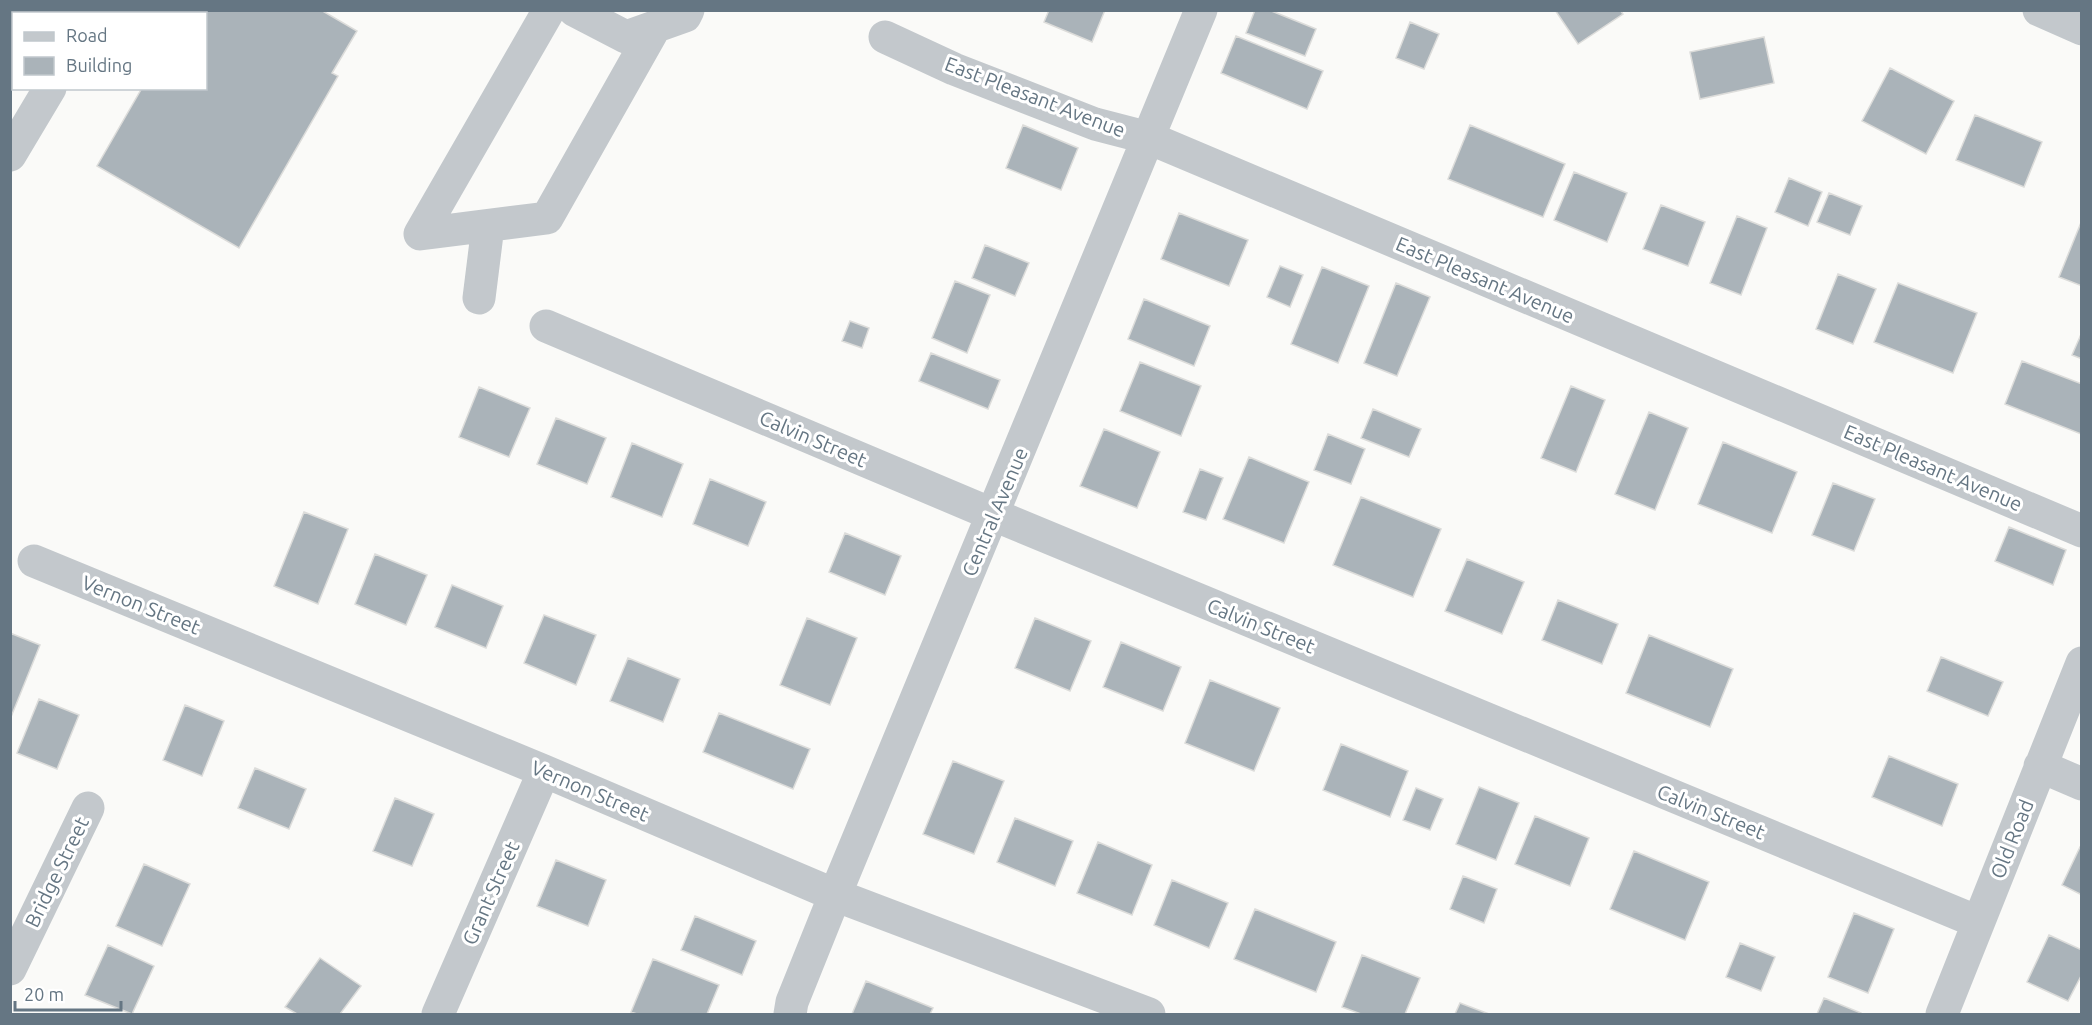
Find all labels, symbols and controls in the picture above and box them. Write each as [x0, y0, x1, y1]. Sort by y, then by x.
legend [12, 12, 207, 90]
text: Road [66, 25, 108, 45]
street label: East Pleasant Avenue [942, 52, 1129, 142]
text: Building [66, 55, 132, 75]
street label: East Pleasant Avenue [1393, 232, 1578, 328]
street label: Calvin Street [756, 406, 870, 471]
street label: East Pleasant Avenue [1841, 420, 2026, 516]
street label: Central Avenue [957, 444, 1032, 580]
street label: Vernon Street [79, 570, 204, 639]
street label: Calvin Street [1204, 593, 1319, 658]
street label: Vernon Street [528, 755, 653, 826]
street label: Calvin Street [1654, 779, 1769, 844]
street label: Old Road [1985, 796, 2038, 882]
street label: Bridge Street [20, 813, 93, 931]
street label: Grant Street [458, 837, 524, 948]
scale bar [15, 974, 122, 1012]
text: 20 m [24, 984, 64, 1004]

